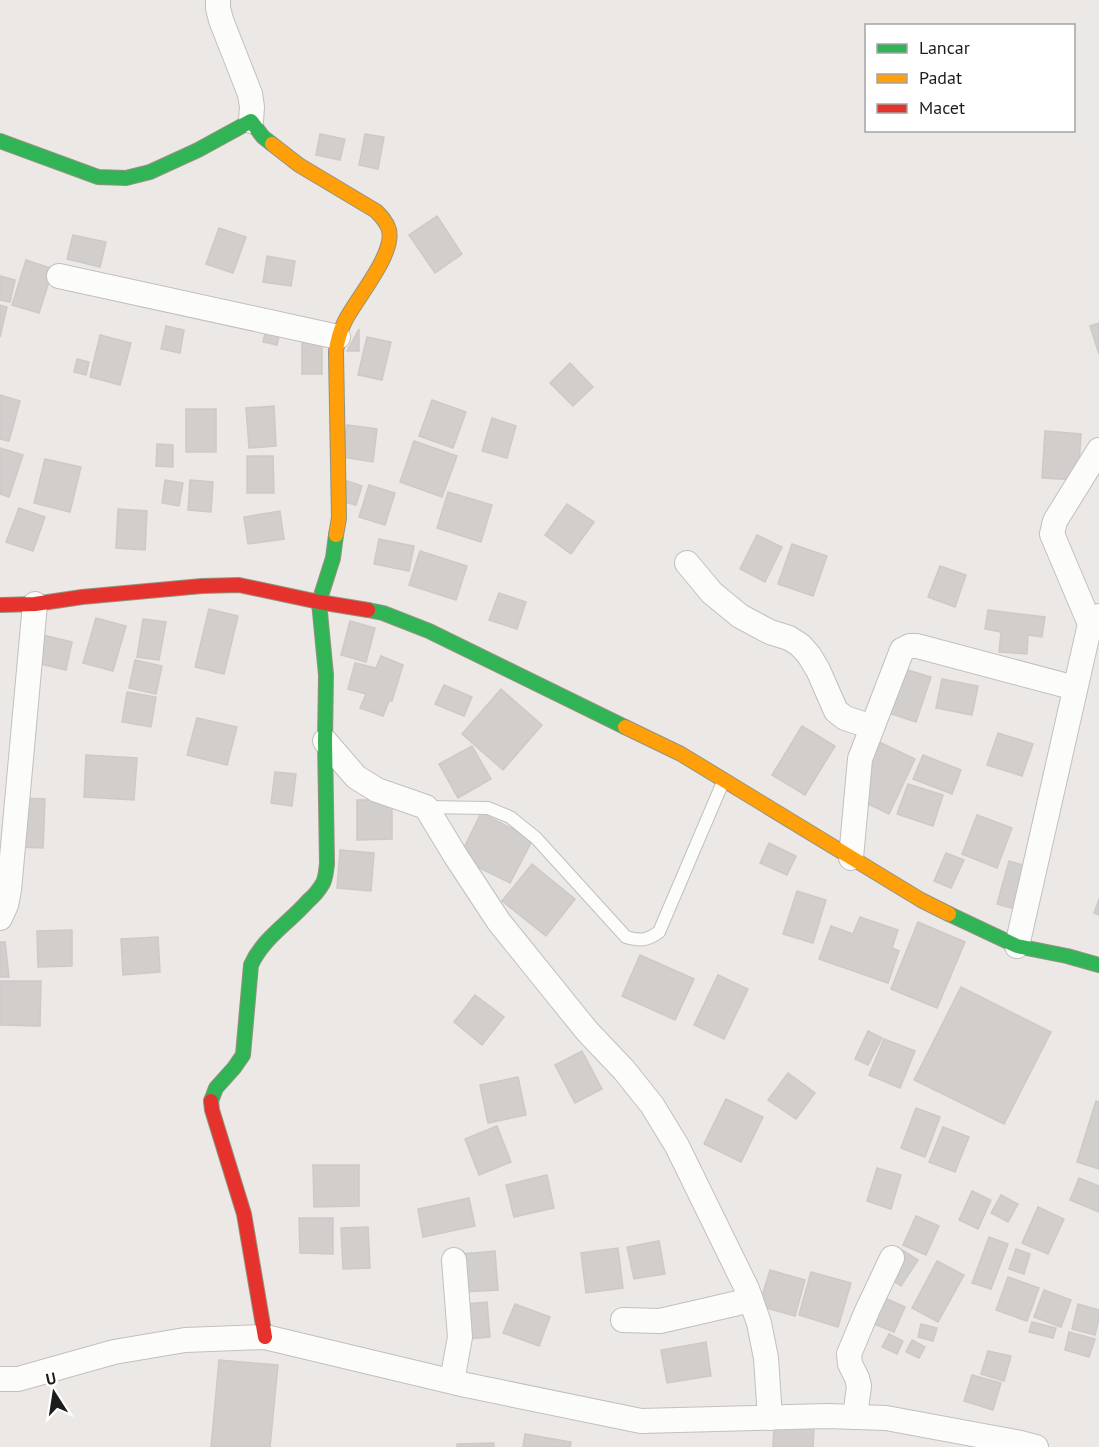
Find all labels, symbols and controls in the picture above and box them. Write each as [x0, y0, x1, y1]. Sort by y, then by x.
legend [865, 24, 1075, 132]
text: Lancar [919, 36, 970, 59]
text: Padat [919, 66, 962, 89]
text: Macet [919, 96, 965, 119]
north arrow [24, 1363, 84, 1423]
text: U [44, 1368, 58, 1389]

